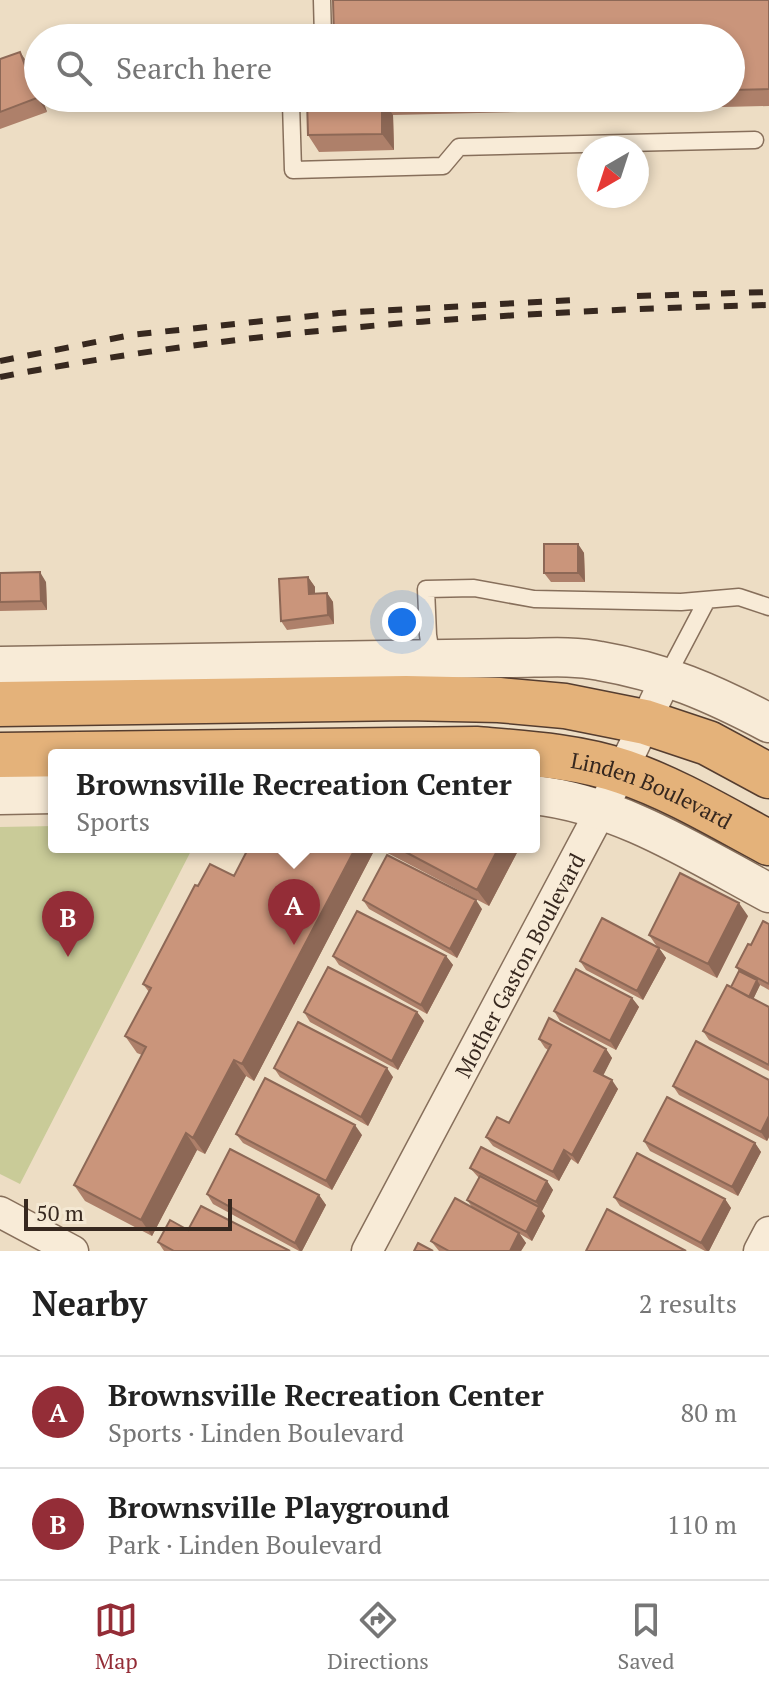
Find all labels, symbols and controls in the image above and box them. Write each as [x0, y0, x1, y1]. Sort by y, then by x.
search box [24, 24, 745, 112]
icon: search [52, 46, 96, 90]
text: Search here [116, 48, 272, 88]
north arrow [577, 136, 649, 208]
your location [382, 602, 422, 642]
street label: Linden Boulevard [569, 745, 738, 835]
popup [48, 749, 540, 853]
text: Brownsville Recreation Center [76, 764, 512, 804]
text: Sports [76, 804, 150, 838]
street label: Mother Gaston Boulevard [448, 848, 590, 1082]
pin: A [268, 879, 320, 945]
pin: B [42, 891, 94, 957]
scale bar [24, 1195, 232, 1231]
text: 50 m [36, 1198, 84, 1227]
text: Nearby [32, 1281, 147, 1326]
text: 2 results [639, 1286, 737, 1320]
text: Brownsville Recreation Center [108, 1375, 544, 1415]
text: A [49, 1395, 67, 1429]
text: 80 m [681, 1395, 737, 1429]
text: Sports · Linden Boulevard [108, 1415, 404, 1449]
text: Brownsville Playground [108, 1487, 449, 1527]
text: B [50, 1507, 66, 1541]
text: 110 m [667, 1507, 737, 1541]
text: Park · Linden Boulevard [108, 1527, 382, 1561]
tab: Map [94, 1598, 138, 1675]
tab: Directions [327, 1598, 429, 1675]
tab: Saved [618, 1598, 675, 1675]

